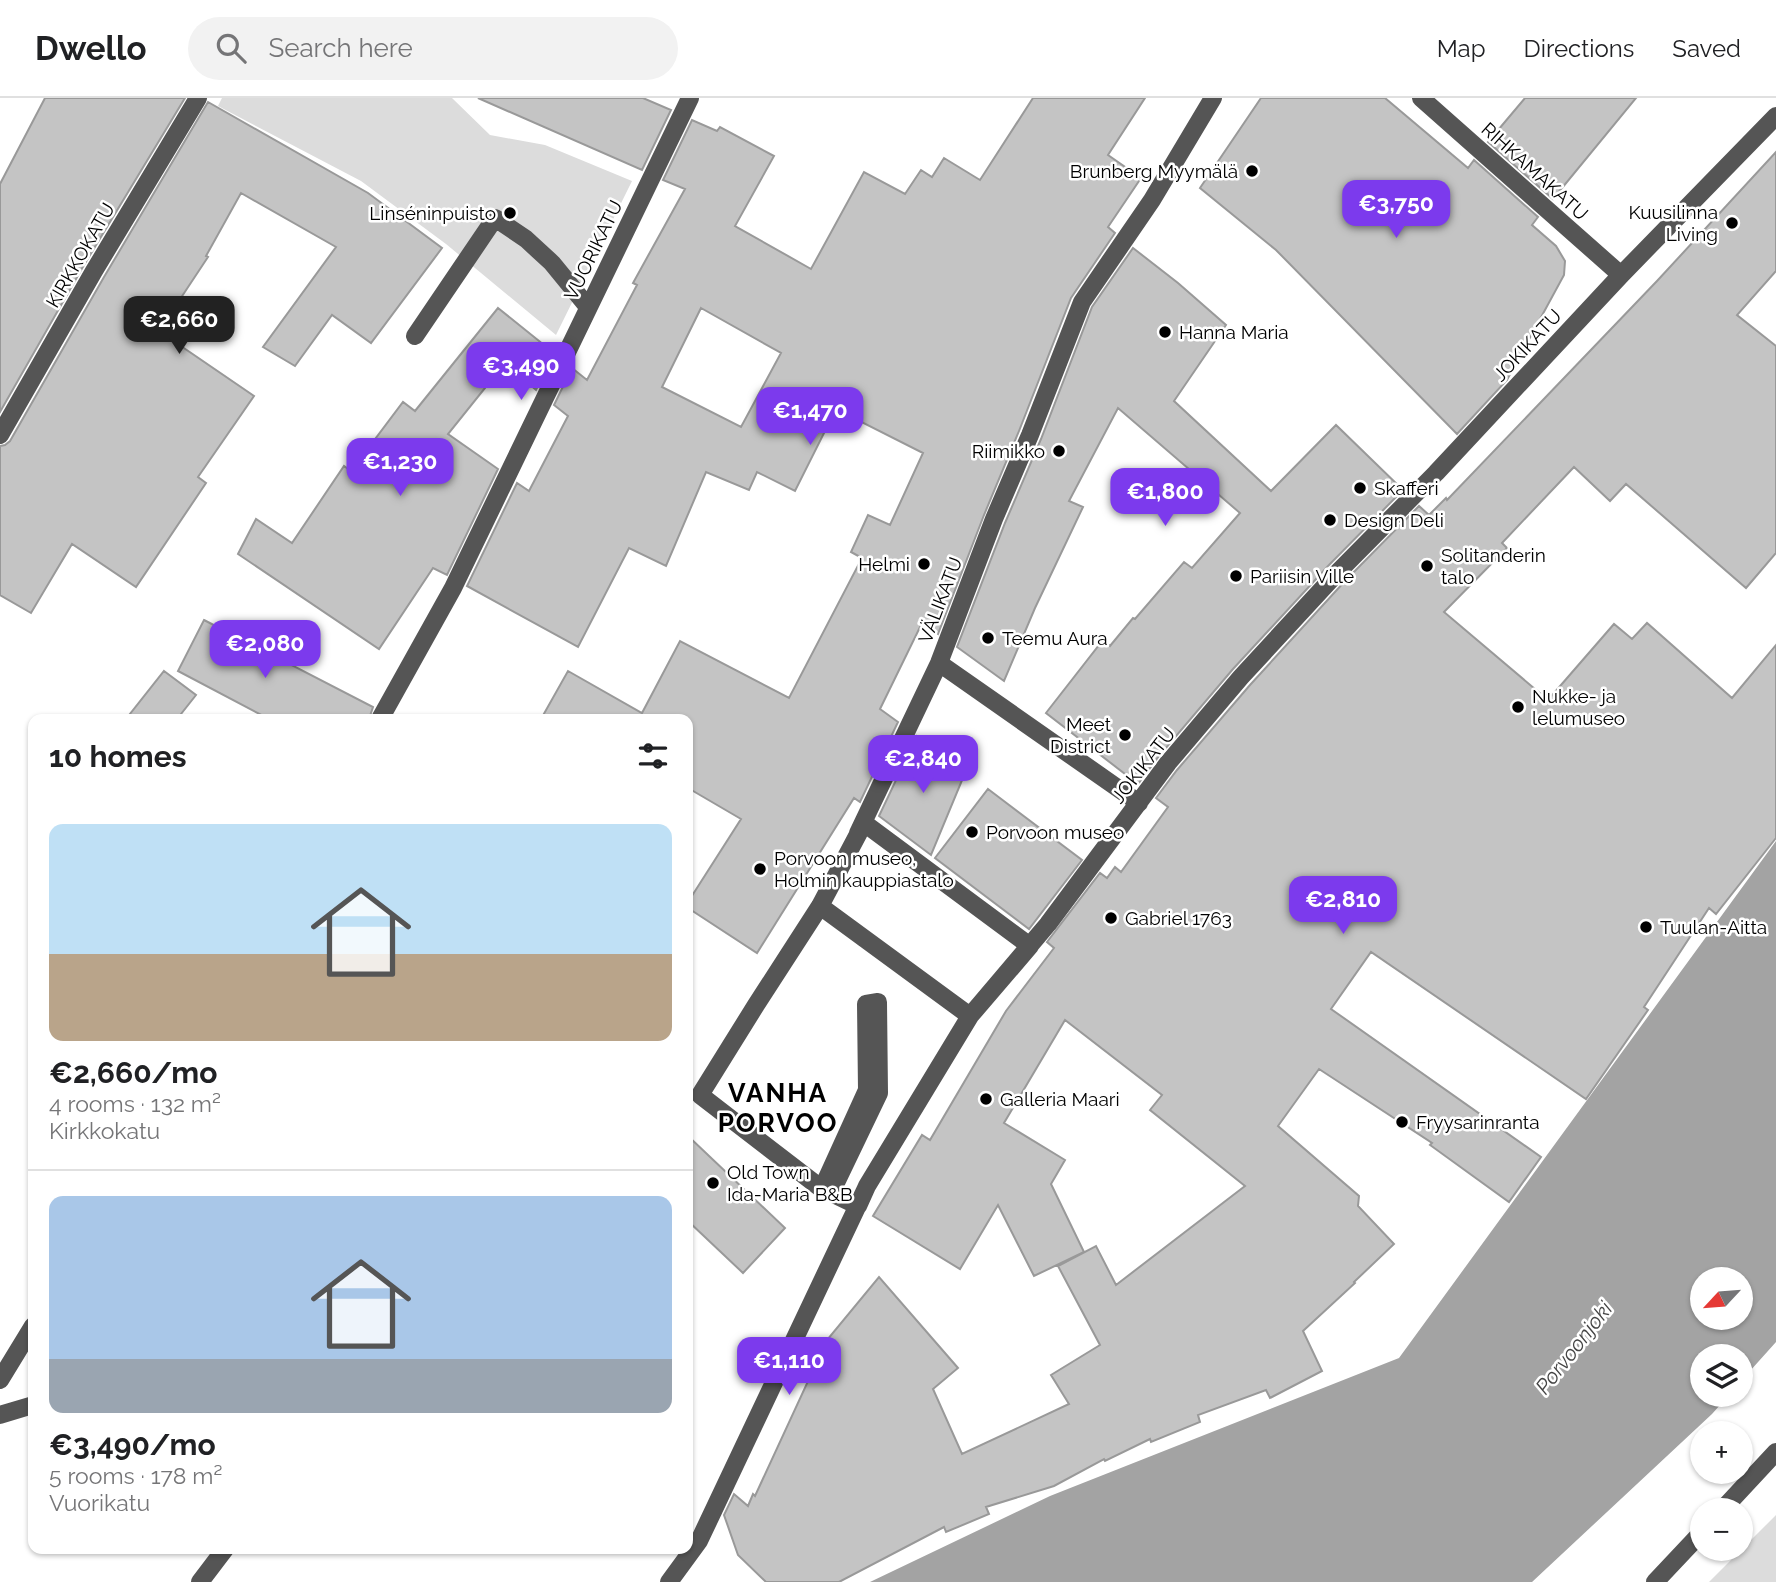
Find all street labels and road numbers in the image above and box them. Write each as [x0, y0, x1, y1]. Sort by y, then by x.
street label: RIHKAMAKATU [1477, 118, 1593, 224]
street label: VUORIKATU [559, 196, 627, 304]
street label: KIRKKOKATU [41, 199, 119, 311]
street label: JOKIKATU [1488, 305, 1566, 385]
street label: VÄLIKATU [914, 554, 966, 646]
street label: JOKIKATU [1107, 723, 1179, 807]

